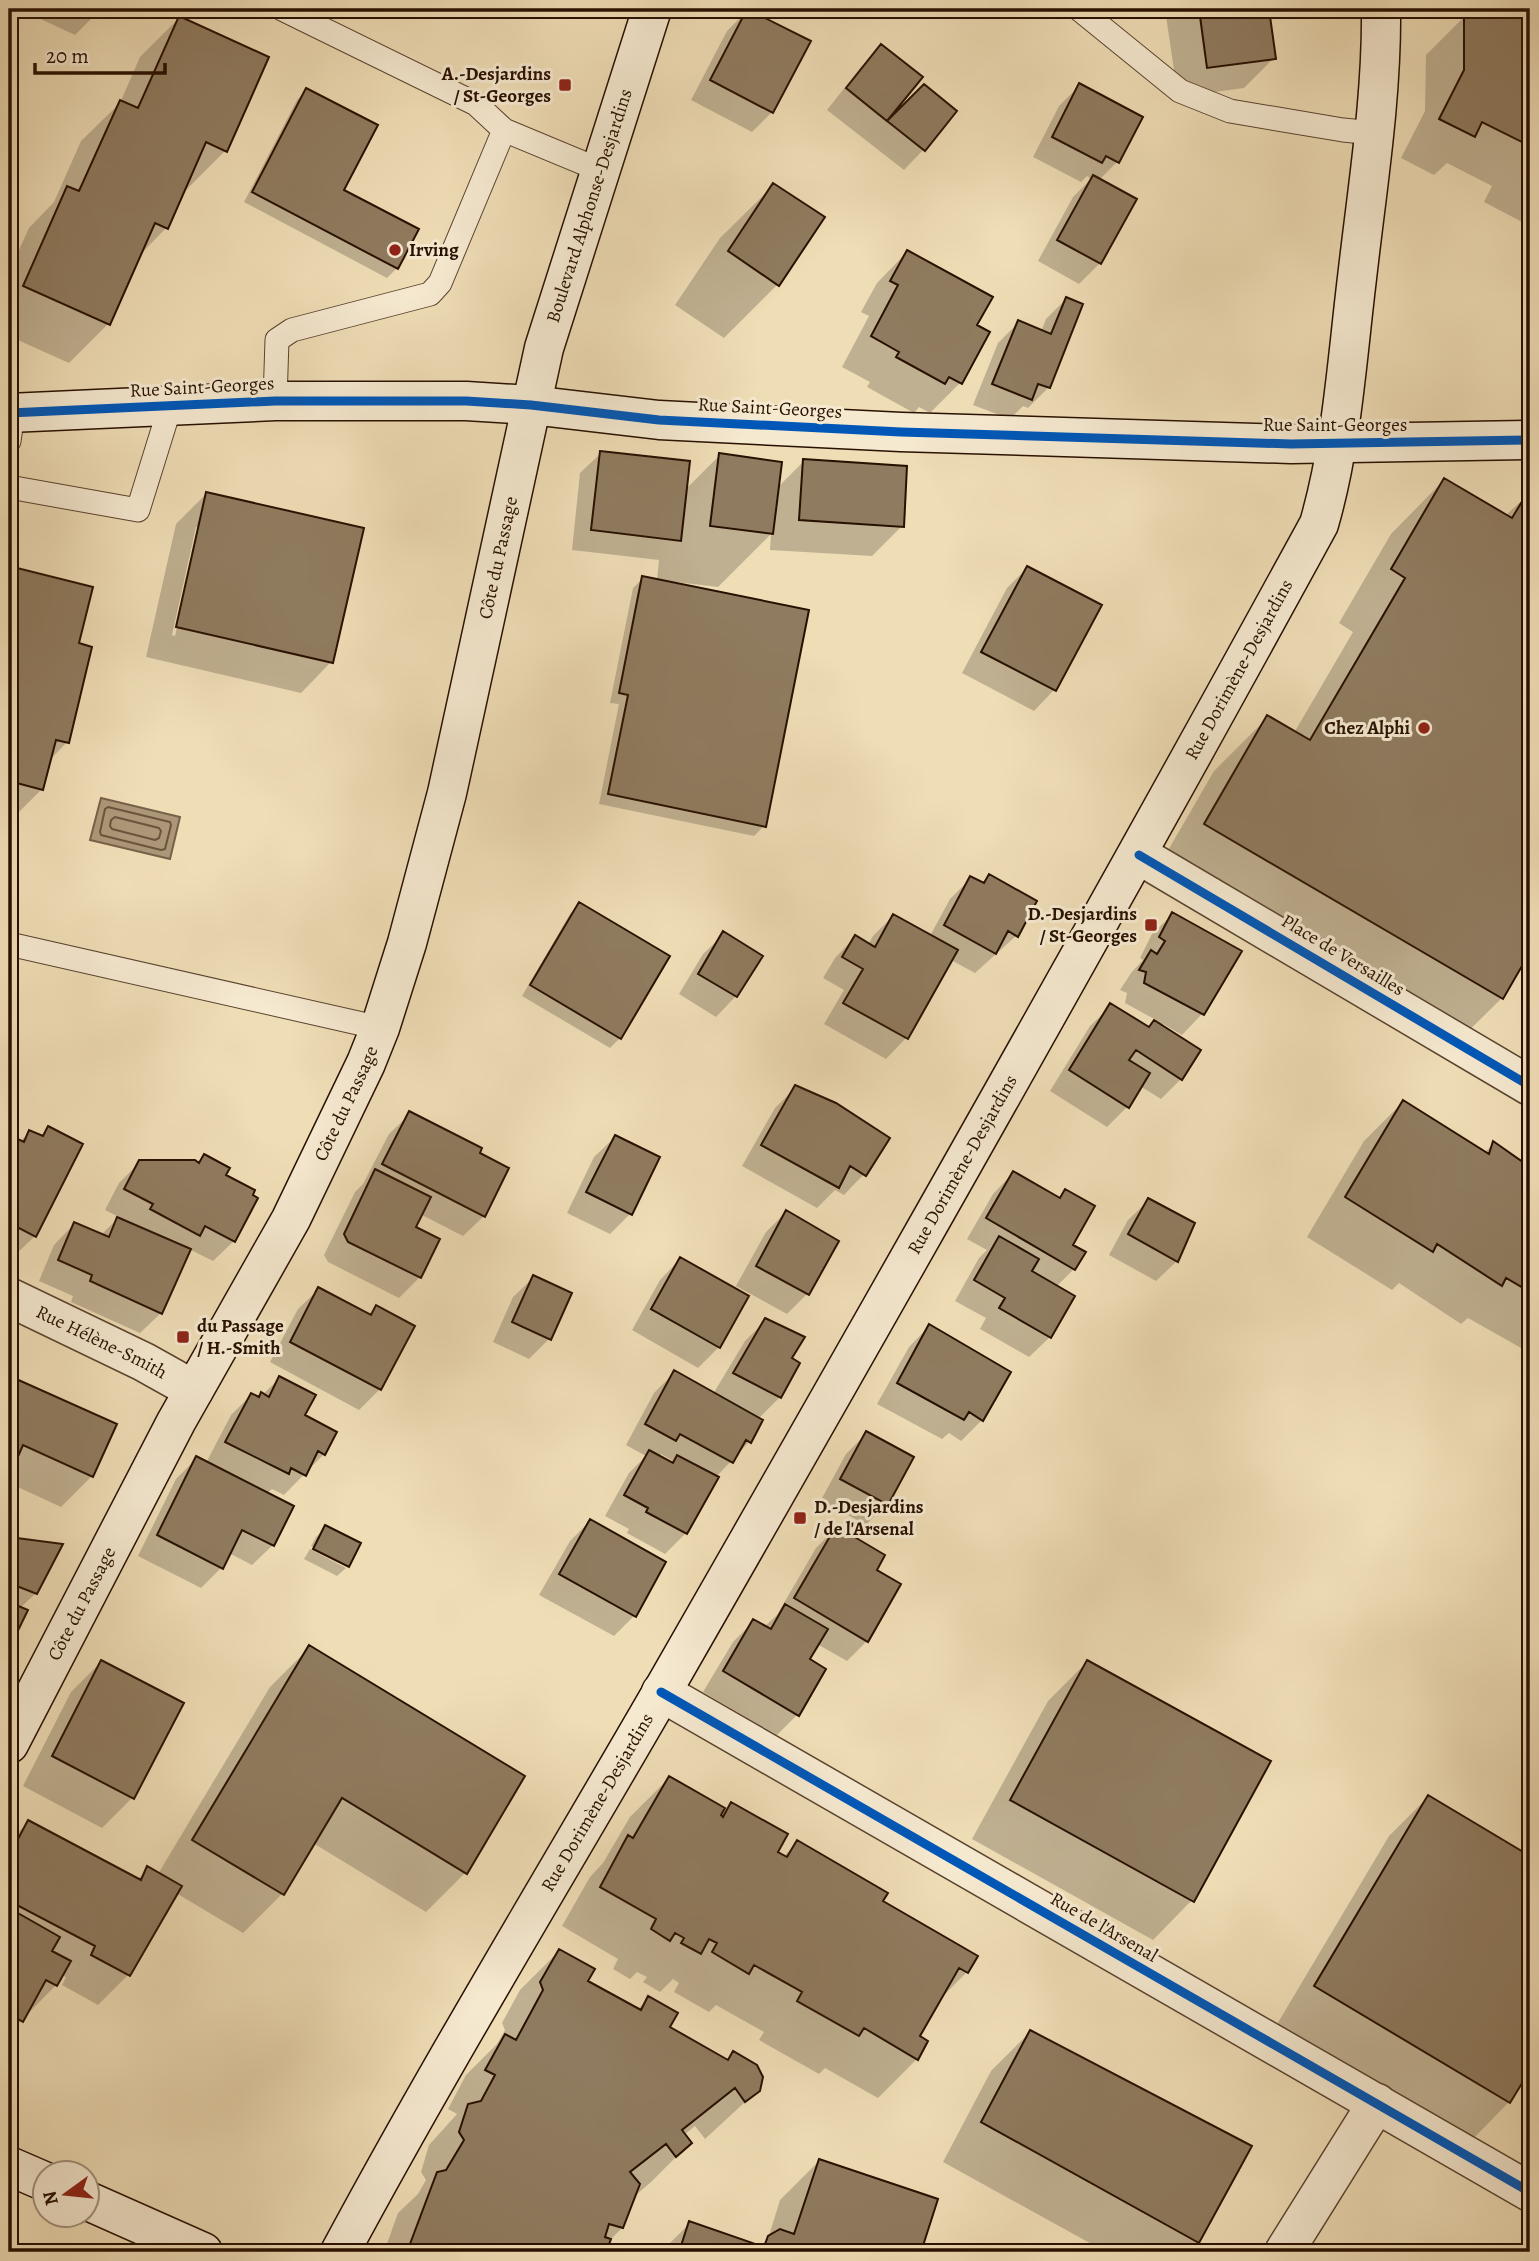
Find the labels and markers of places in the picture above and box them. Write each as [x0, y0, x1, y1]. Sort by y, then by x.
place label: A.-Desjardins / St-Georges [441, 61, 551, 109]
marker: A.-Desjardins / St-Georges [557, 77, 573, 93]
place label: Irving [409, 237, 459, 263]
marker: Irving [387, 242, 403, 258]
place label: Chez Alphi [1324, 715, 1410, 741]
marker: Chez Alphi [1416, 720, 1432, 736]
place label: D.-Desjardins / St-Georges [1027, 901, 1137, 949]
marker: D.-Desjardins / St-Georges [1143, 917, 1159, 933]
place label: du Passage / H.-Smith [197, 1313, 284, 1361]
marker: du Passage / H.-Smith [175, 1329, 191, 1345]
place label: D.-Desjardins / de l'Arsenal [814, 1494, 924, 1542]
marker: D.-Desjardins / de l'Arsenal [792, 1510, 808, 1526]

